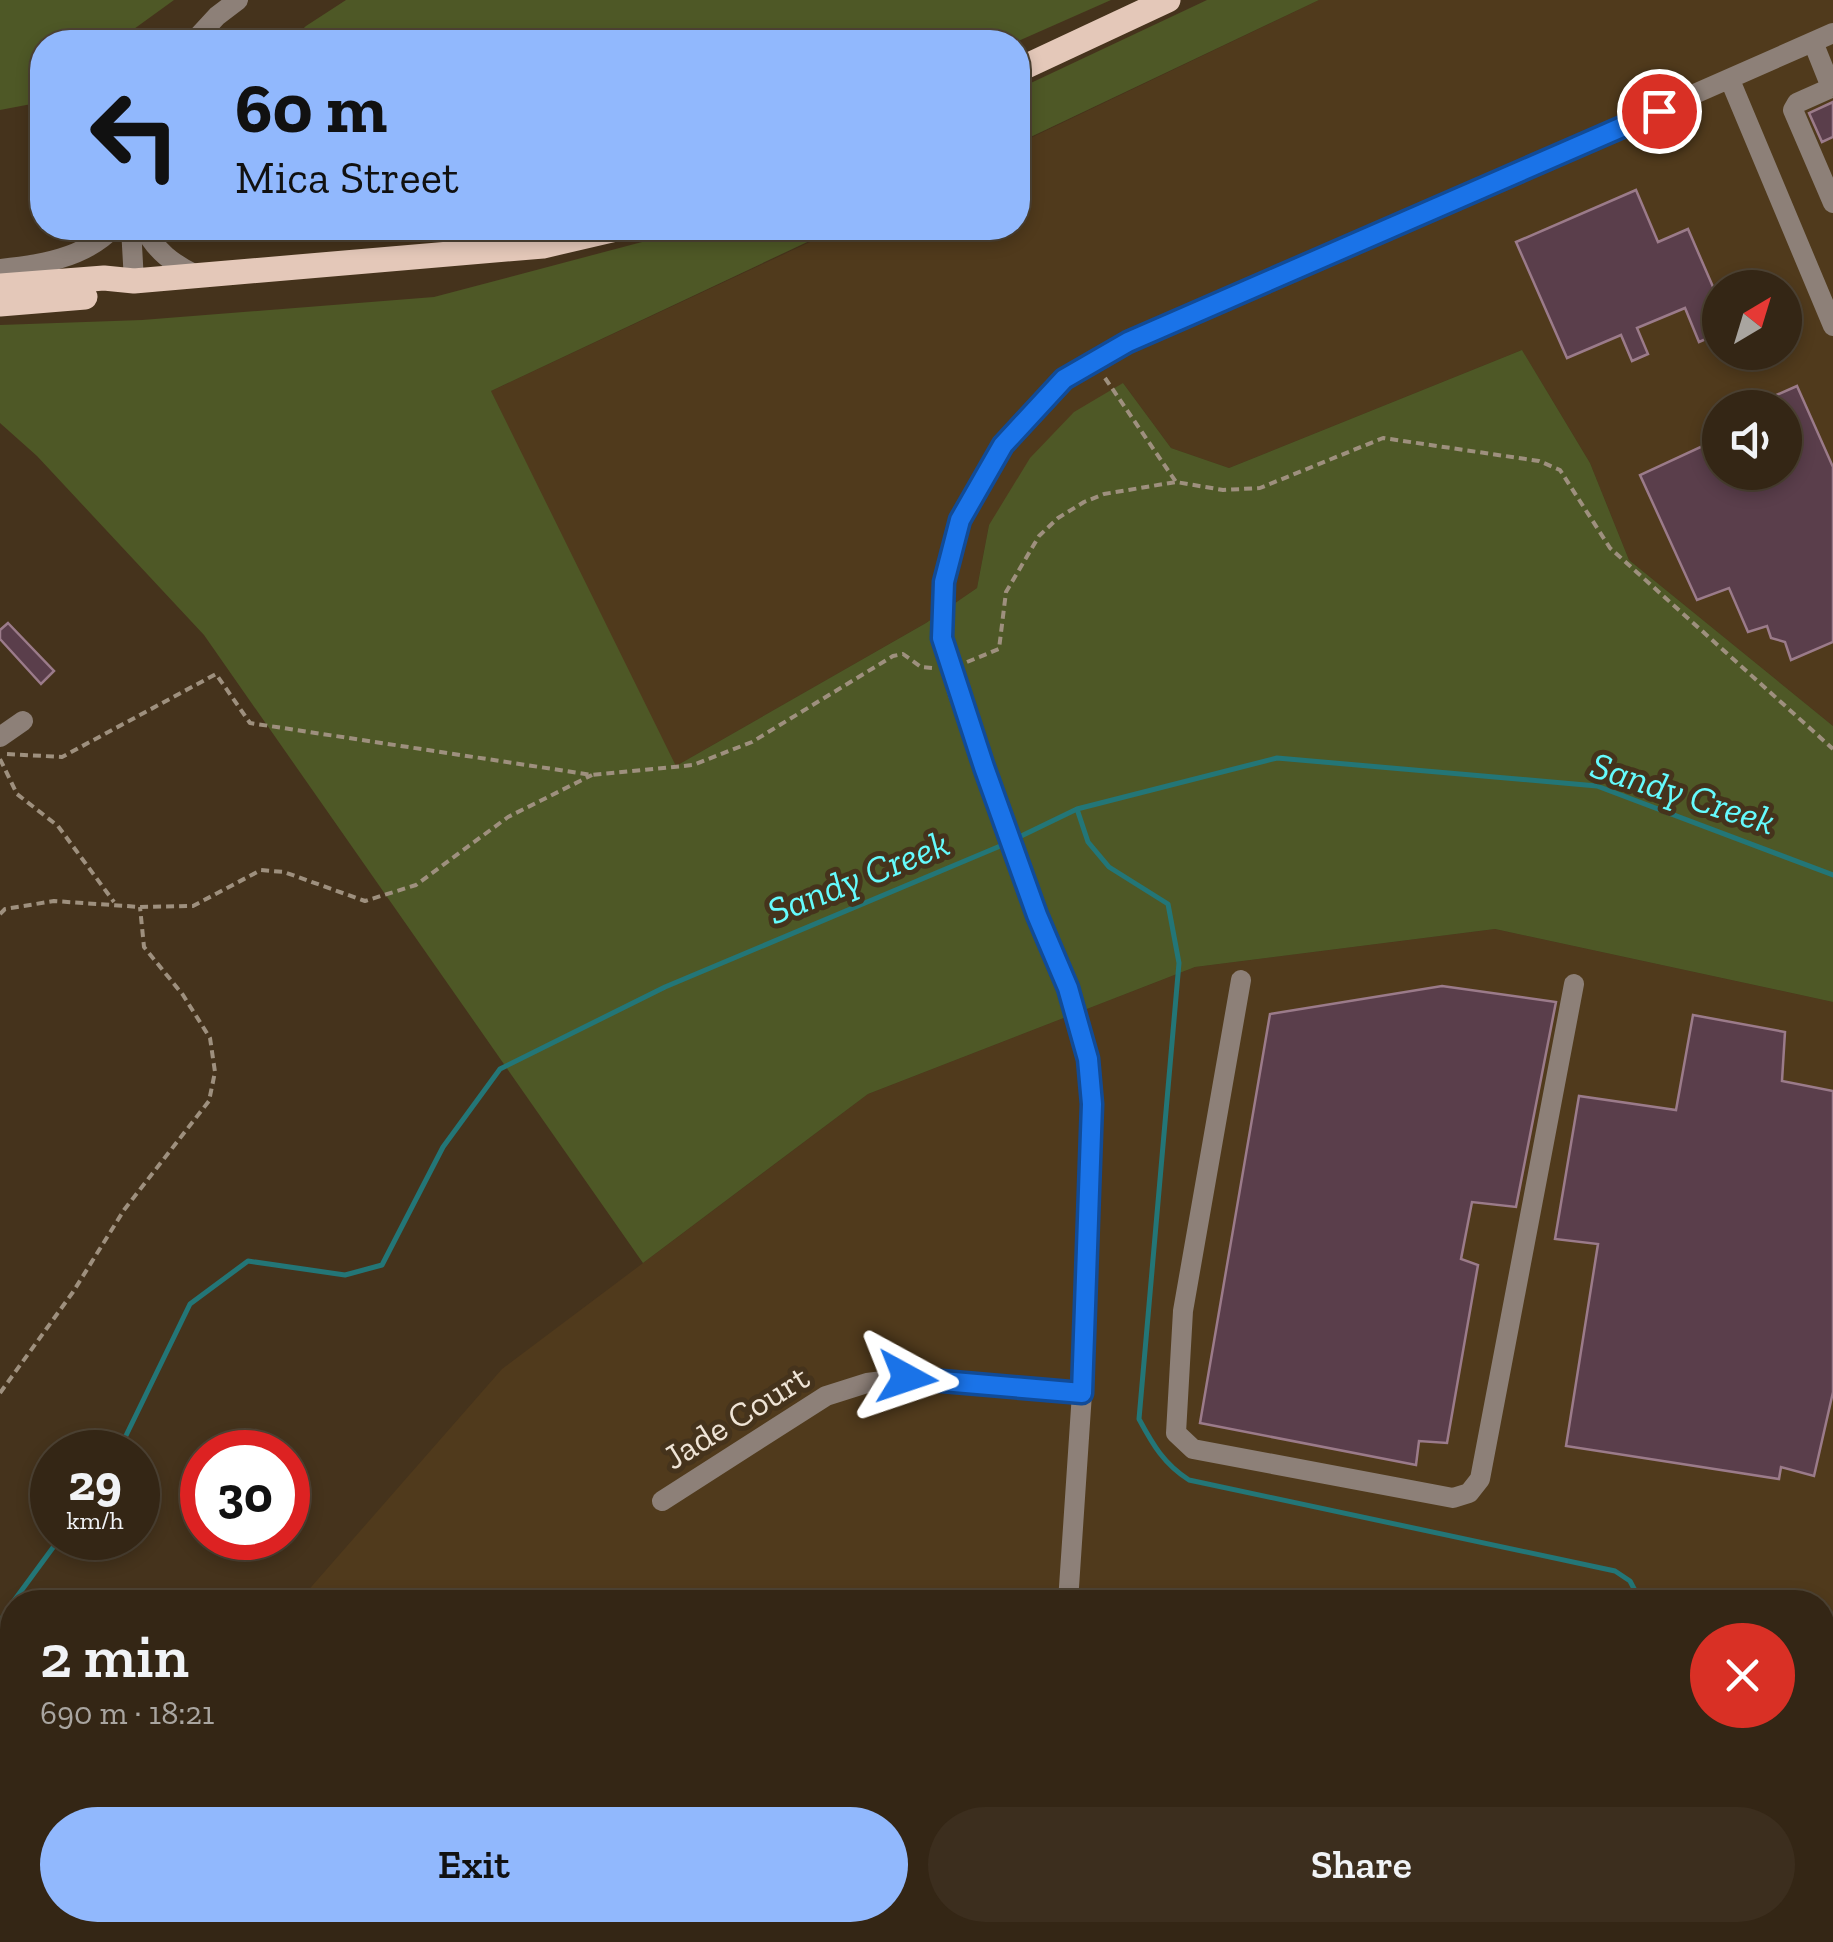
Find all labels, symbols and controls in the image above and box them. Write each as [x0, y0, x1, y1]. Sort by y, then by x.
text: 60 m [235, 66, 387, 150]
pin [1617, 69, 1702, 154]
icon: left [70, 70, 200, 200]
icon: arrive [1632, 84, 1687, 139]
text: Mica Street [235, 151, 459, 205]
north arrow [1702, 270, 1802, 370]
map controls [1702, 270, 1802, 490]
button: sound [1702, 390, 1802, 490]
water label: Sandy Creek [1585, 742, 1781, 844]
water label: Sandy Creek [761, 820, 955, 934]
position arrow [855, 1326, 959, 1430]
street label: Jade Court [656, 1356, 816, 1478]
speed limit sign: 30 [180, 1430, 310, 1560]
text: 29 [68, 1453, 122, 1513]
text: km/h [66, 1505, 124, 1535]
text: 2 min [40, 1620, 189, 1692]
button: close [1690, 1623, 1795, 1728]
text: 690 m · 18:21 [40, 1694, 214, 1732]
button: Exit [40, 1807, 908, 1922]
button: Share [928, 1807, 1795, 1922]

